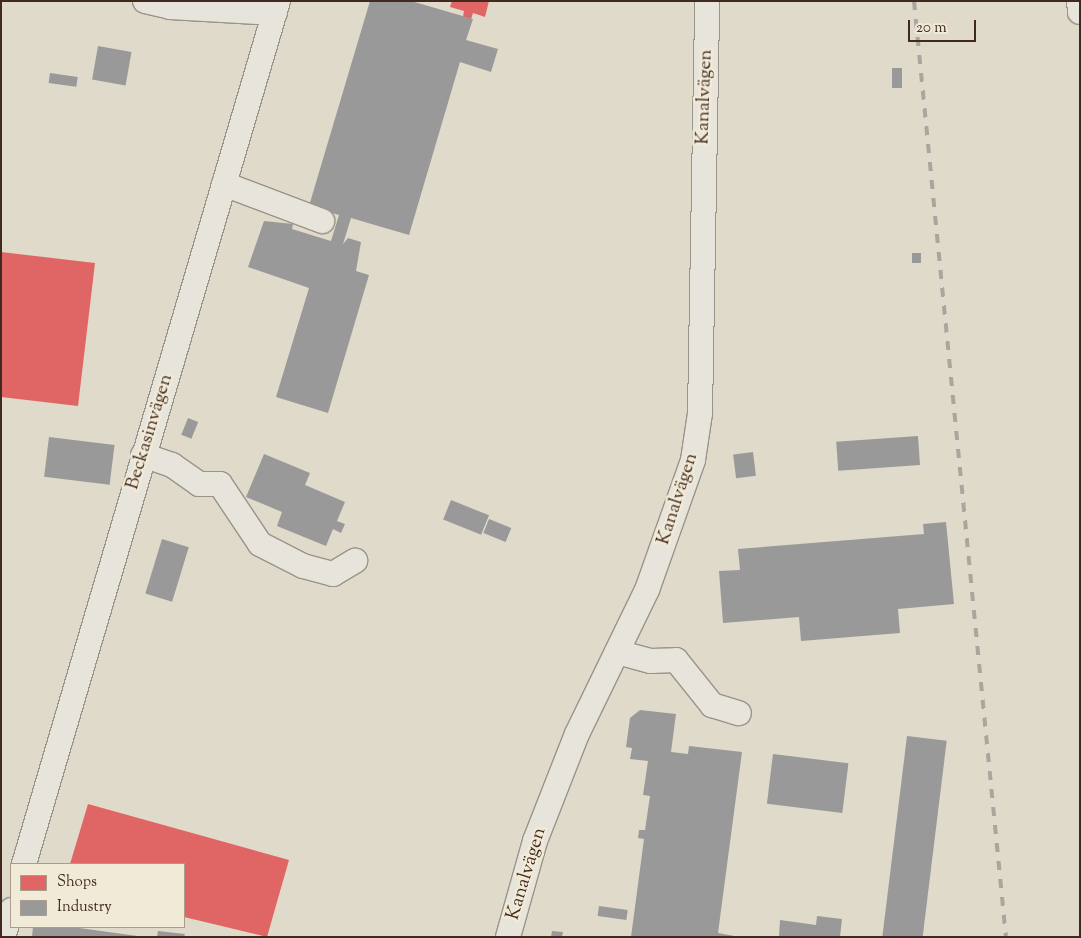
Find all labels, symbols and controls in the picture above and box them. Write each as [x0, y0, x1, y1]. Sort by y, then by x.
scale bar [911, 10, 978, 42]
text: 20 m [916, 18, 947, 39]
street label: Kanalvägen [692, 49, 718, 145]
street label: Beckasinvägen [122, 371, 178, 493]
street label: Kanalvägen [652, 450, 704, 548]
street label: Kanalvägen [502, 825, 552, 923]
legend [10, 863, 185, 928]
text: Shops [57, 872, 97, 893]
text: Industry [57, 897, 112, 918]

